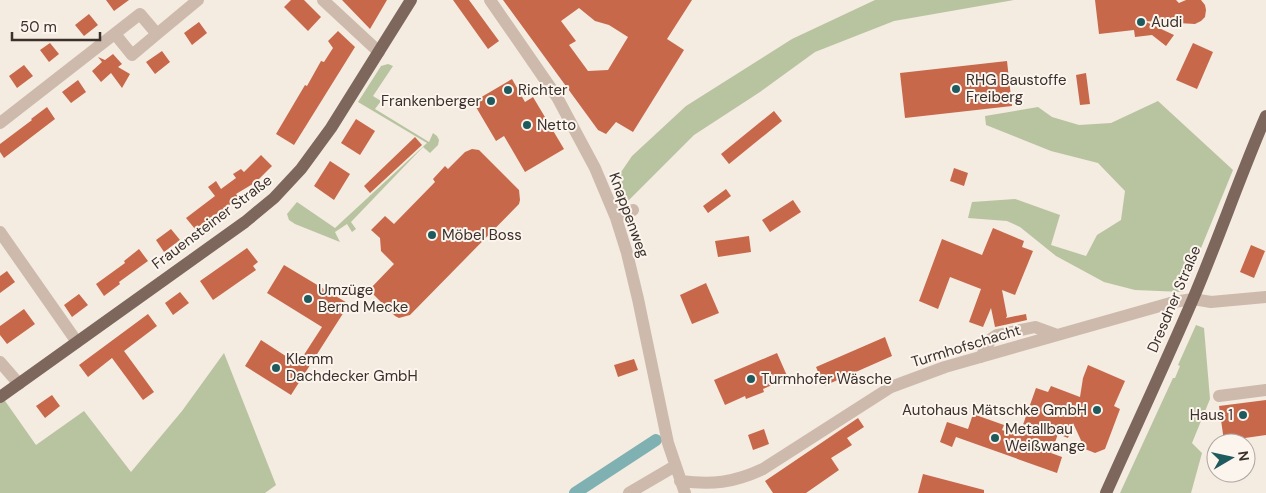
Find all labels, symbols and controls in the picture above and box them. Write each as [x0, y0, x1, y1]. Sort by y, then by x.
scale bar [12, 10, 100, 42]
place label: Audi [1151, 12, 1182, 32]
marker: Audi [1135, 16, 1147, 28]
text: 50 m [20, 17, 57, 37]
place label: RHG Baustoffe Freiberg [966, 70, 1066, 107]
place label: Richter [518, 80, 568, 100]
marker: RHG Baustoffe Freiberg [950, 83, 962, 95]
marker: Richter [502, 84, 514, 96]
place label: Frankenberger [381, 91, 481, 111]
marker: Frankenberger [485, 95, 497, 107]
place label: Netto [537, 115, 576, 135]
marker: Netto [521, 119, 533, 131]
street label: Frauensteiner Straße [148, 170, 276, 274]
street label: Knappenweg [604, 170, 654, 260]
place label: Möbel Boss [442, 225, 522, 245]
marker: Möbel Boss [426, 229, 438, 241]
street label: Dresdner Straße [1142, 243, 1206, 355]
place label: Umzüge Bernd Mecke [318, 280, 408, 317]
marker: Umzüge Bernd Mecke [302, 293, 314, 305]
street label: Turmhofschacht [909, 320, 1023, 372]
place label: Klemm Dachdecker GmbH [286, 349, 418, 386]
marker: Klemm Dachdecker GmbH [270, 362, 282, 374]
place label: Turmhofer Wäsche [761, 369, 892, 389]
marker: Turmhofer Wäsche [745, 373, 757, 385]
place label: Autohaus Mätschke GmbH [902, 400, 1087, 420]
marker: Autohaus Mätschke GmbH [1091, 404, 1103, 416]
place label: Haus 1 [1190, 405, 1233, 425]
marker: Haus 1 [1237, 409, 1249, 421]
place label: Metallbau Weißwange [1005, 419, 1085, 456]
marker: Metallbau Weißwange [989, 432, 1001, 444]
north arrow [1206, 433, 1256, 483]
text: N [1234, 450, 1254, 462]

